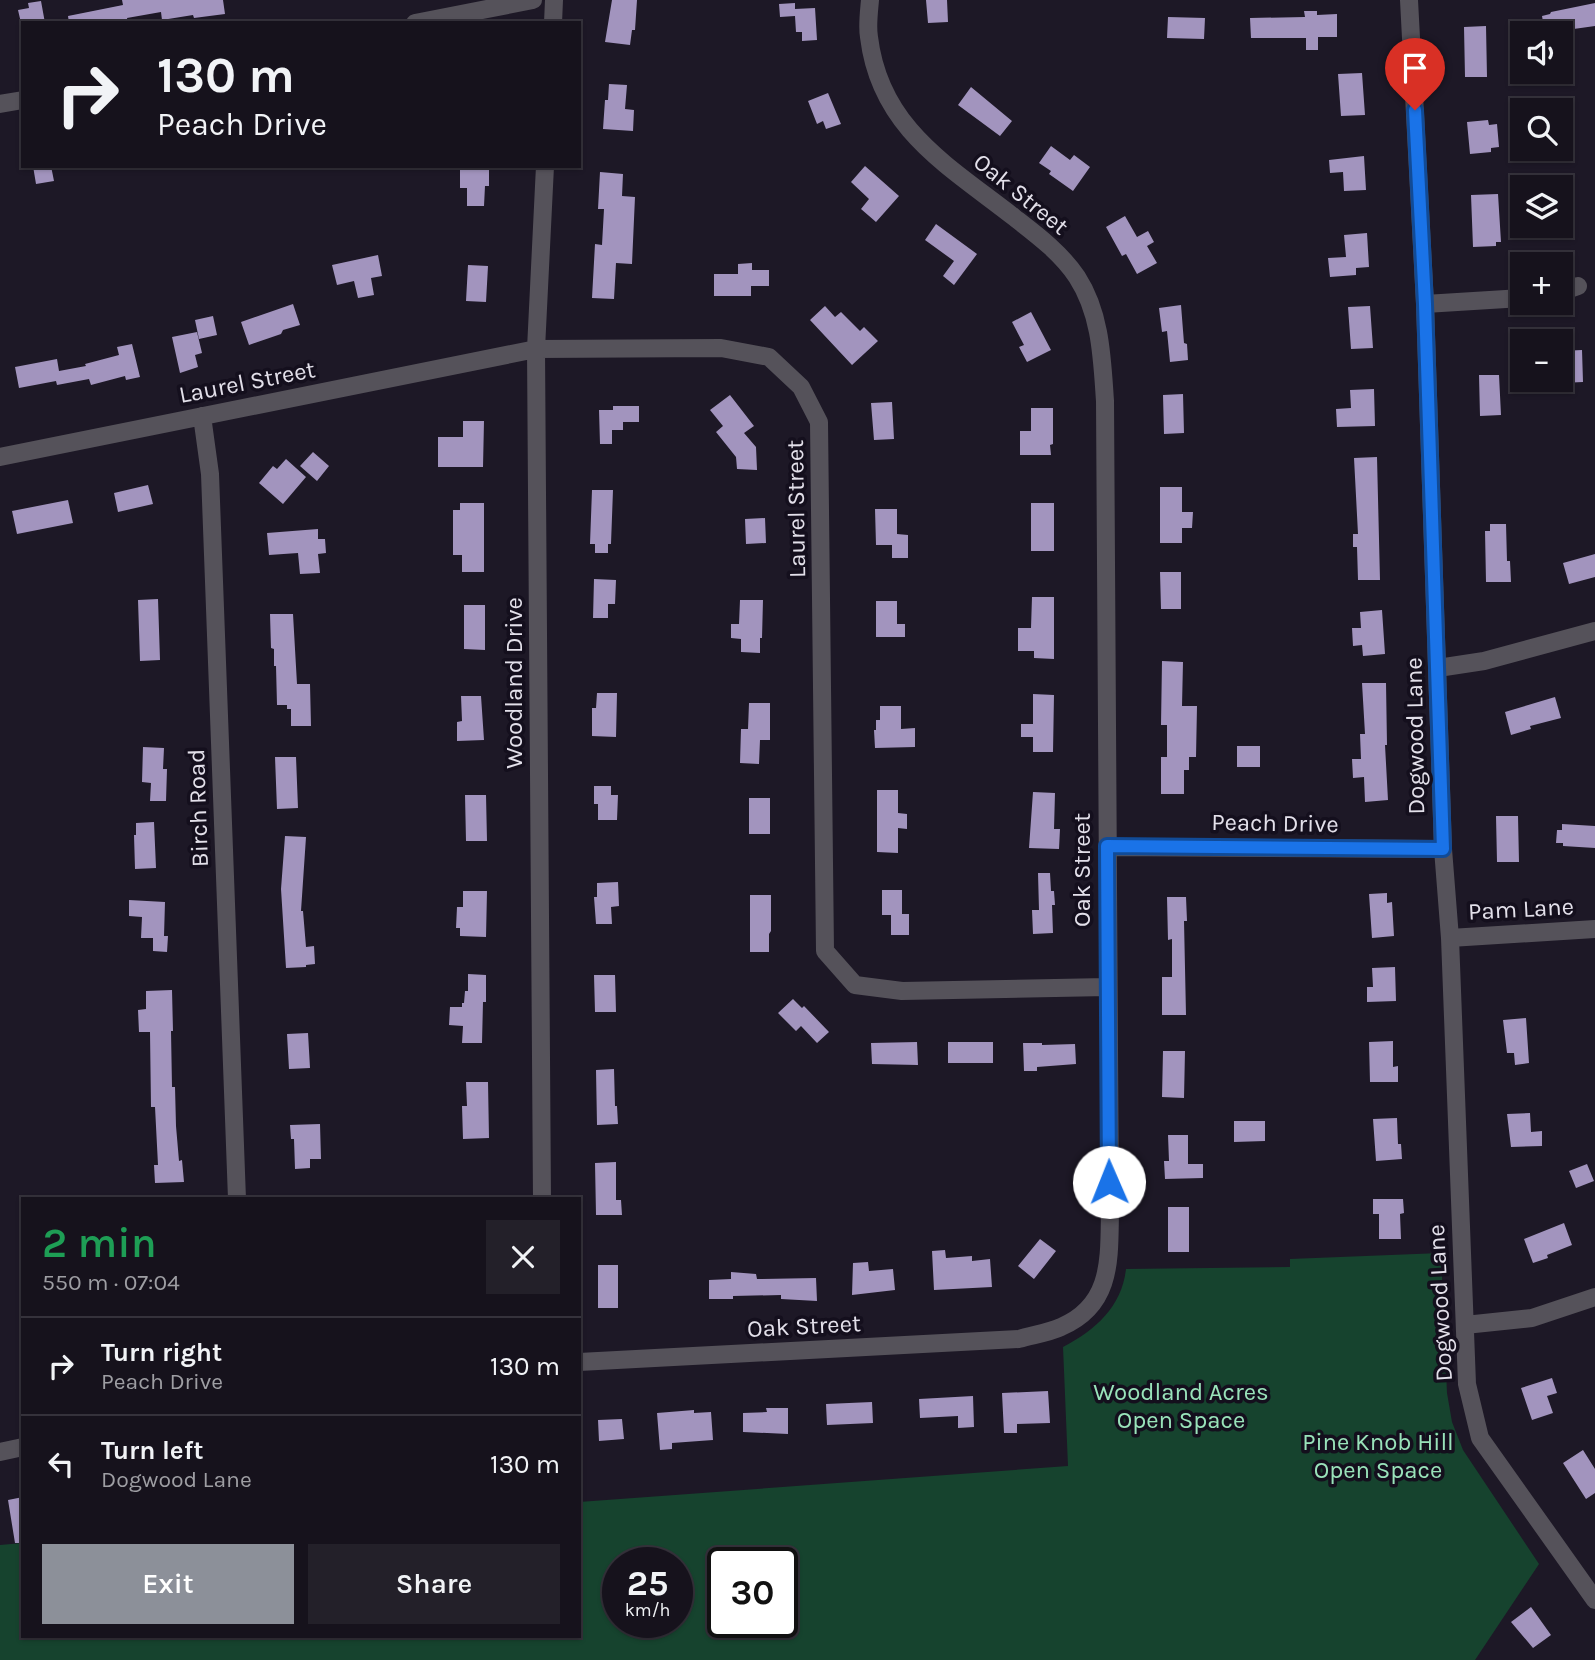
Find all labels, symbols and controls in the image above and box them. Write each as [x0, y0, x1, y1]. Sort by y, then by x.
map controls [1510, 21, 1573, 392]
button: sound [1510, 21, 1573, 84]
pin [1385, 38, 1445, 110]
text: 130 m [157, 47, 295, 104]
icon: right [42, 49, 133, 140]
icon: arrive [1396, 49, 1434, 87]
button: search [1510, 98, 1573, 161]
text: Peach Drive [157, 106, 327, 143]
street label: Oak Street [968, 147, 1074, 241]
button: layers [1510, 175, 1573, 238]
button: + [1510, 252, 1573, 315]
button: − [1510, 329, 1573, 392]
street label: Laurel Street [176, 355, 318, 409]
street label: Laurel Street [781, 440, 811, 578]
street label: Woodland Drive [500, 597, 528, 769]
street label: Dogwood Lane [1400, 657, 1430, 815]
street label: Birch Road [182, 748, 214, 868]
street label: Peach Drive [1211, 808, 1339, 838]
street label: Oak Street [1068, 813, 1096, 927]
street label: Pam Lane [1467, 892, 1575, 926]
position arrow [1072, 1145, 1146, 1219]
text: 2 min [42, 1218, 157, 1268]
button: close [486, 1220, 560, 1294]
street label: Dogwood Lane [1422, 1224, 1458, 1382]
text: 550 m · 07:04 [42, 1269, 180, 1296]
street label: Oak Street [746, 1309, 862, 1343]
text: Turn right [101, 1337, 222, 1368]
icon: right [42, 1347, 80, 1385]
text: 130 m [490, 1351, 560, 1382]
text: Peach Drive [101, 1368, 223, 1395]
park label: Woodland Acres Open Space [1093, 1378, 1269, 1434]
park label: Pine Knob Hill Open Space [1302, 1428, 1454, 1484]
text: Turn left [101, 1435, 203, 1466]
icon: left [42, 1445, 80, 1483]
text: 130 m [490, 1449, 560, 1480]
text: Dogwood Lane [101, 1466, 252, 1493]
button: Exit [42, 1544, 294, 1624]
button: Share [308, 1544, 560, 1624]
speed limit sign: 30 [707, 1547, 798, 1638]
text: 25 [627, 1563, 668, 1604]
text: km/h [625, 1599, 670, 1621]

